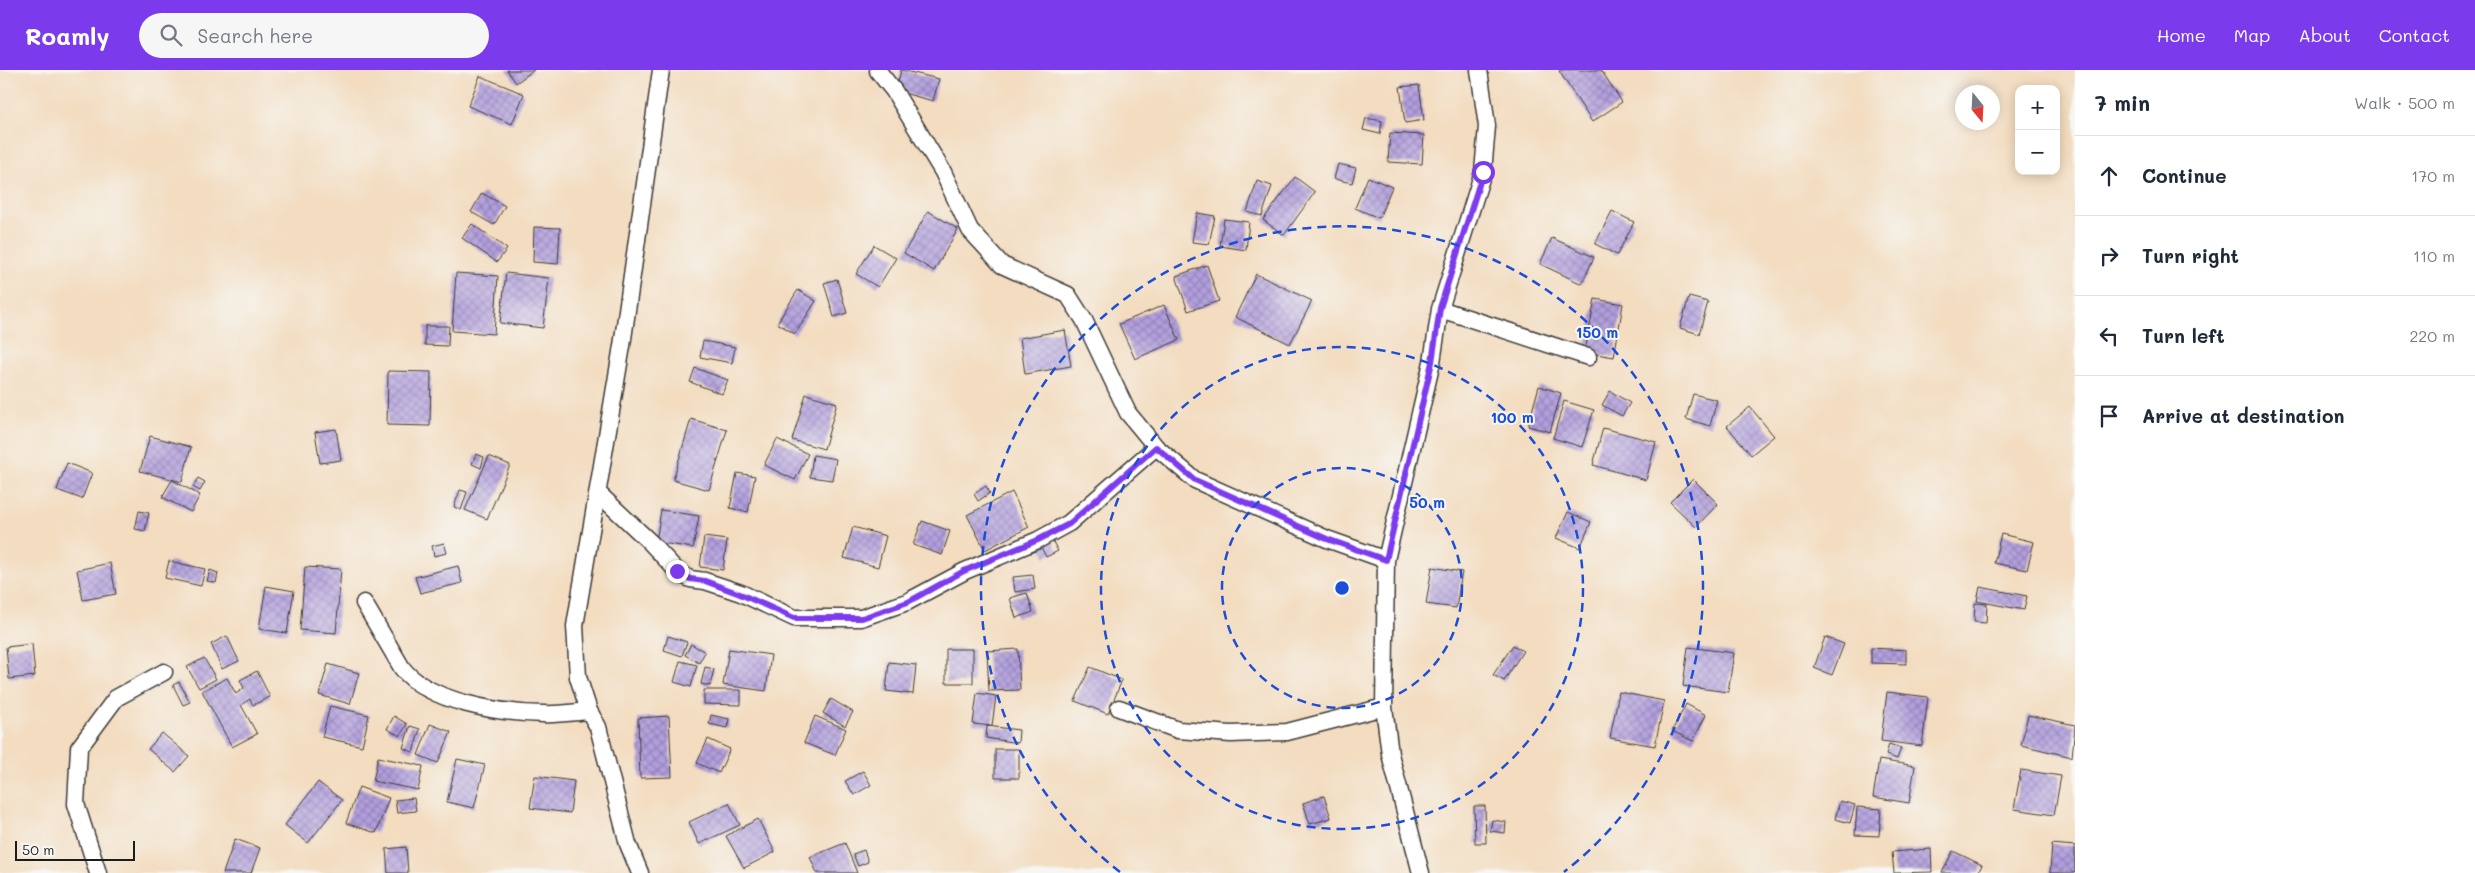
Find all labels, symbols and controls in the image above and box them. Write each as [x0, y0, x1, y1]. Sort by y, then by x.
search box [139, 13, 489, 58]
text: Roamly [25, 20, 109, 51]
icon: search [157, 21, 185, 49]
text: Search here [197, 23, 313, 48]
text: Home [2157, 23, 2206, 47]
text: Map [2234, 23, 2270, 47]
text: About [2298, 23, 2351, 47]
text: Contact [2379, 23, 2450, 47]
north arrow [1955, 85, 2000, 130]
map controls [2015, 85, 2060, 175]
button: + [2015, 85, 2060, 130]
text: 7 min [2095, 89, 2150, 116]
text: Walk · 500 m [2354, 92, 2455, 113]
button: − [2015, 130, 2060, 175]
route start [1472, 161, 1495, 184]
icon: ahead [2095, 162, 2123, 190]
text: Continue [2142, 163, 2227, 188]
text: 170 m [2411, 165, 2455, 186]
icon: right [2095, 242, 2123, 270]
text: Turn right [2142, 243, 2239, 268]
text: 110 m [2413, 245, 2455, 266]
text: 150 m [1576, 322, 1618, 342]
icon: left [2095, 322, 2123, 350]
text: Turn left [2142, 323, 2225, 348]
text: 220 m [2409, 325, 2455, 346]
icon: arrive [2095, 402, 2123, 430]
text: Arrive at destination [2142, 403, 2345, 428]
text: 100 m [1490, 407, 1534, 427]
text: 50 m [1409, 492, 1445, 512]
route end [666, 560, 689, 583]
centre of rings [1333, 579, 1351, 597]
scale bar [15, 838, 135, 861]
text: 50 m [22, 840, 54, 859]

